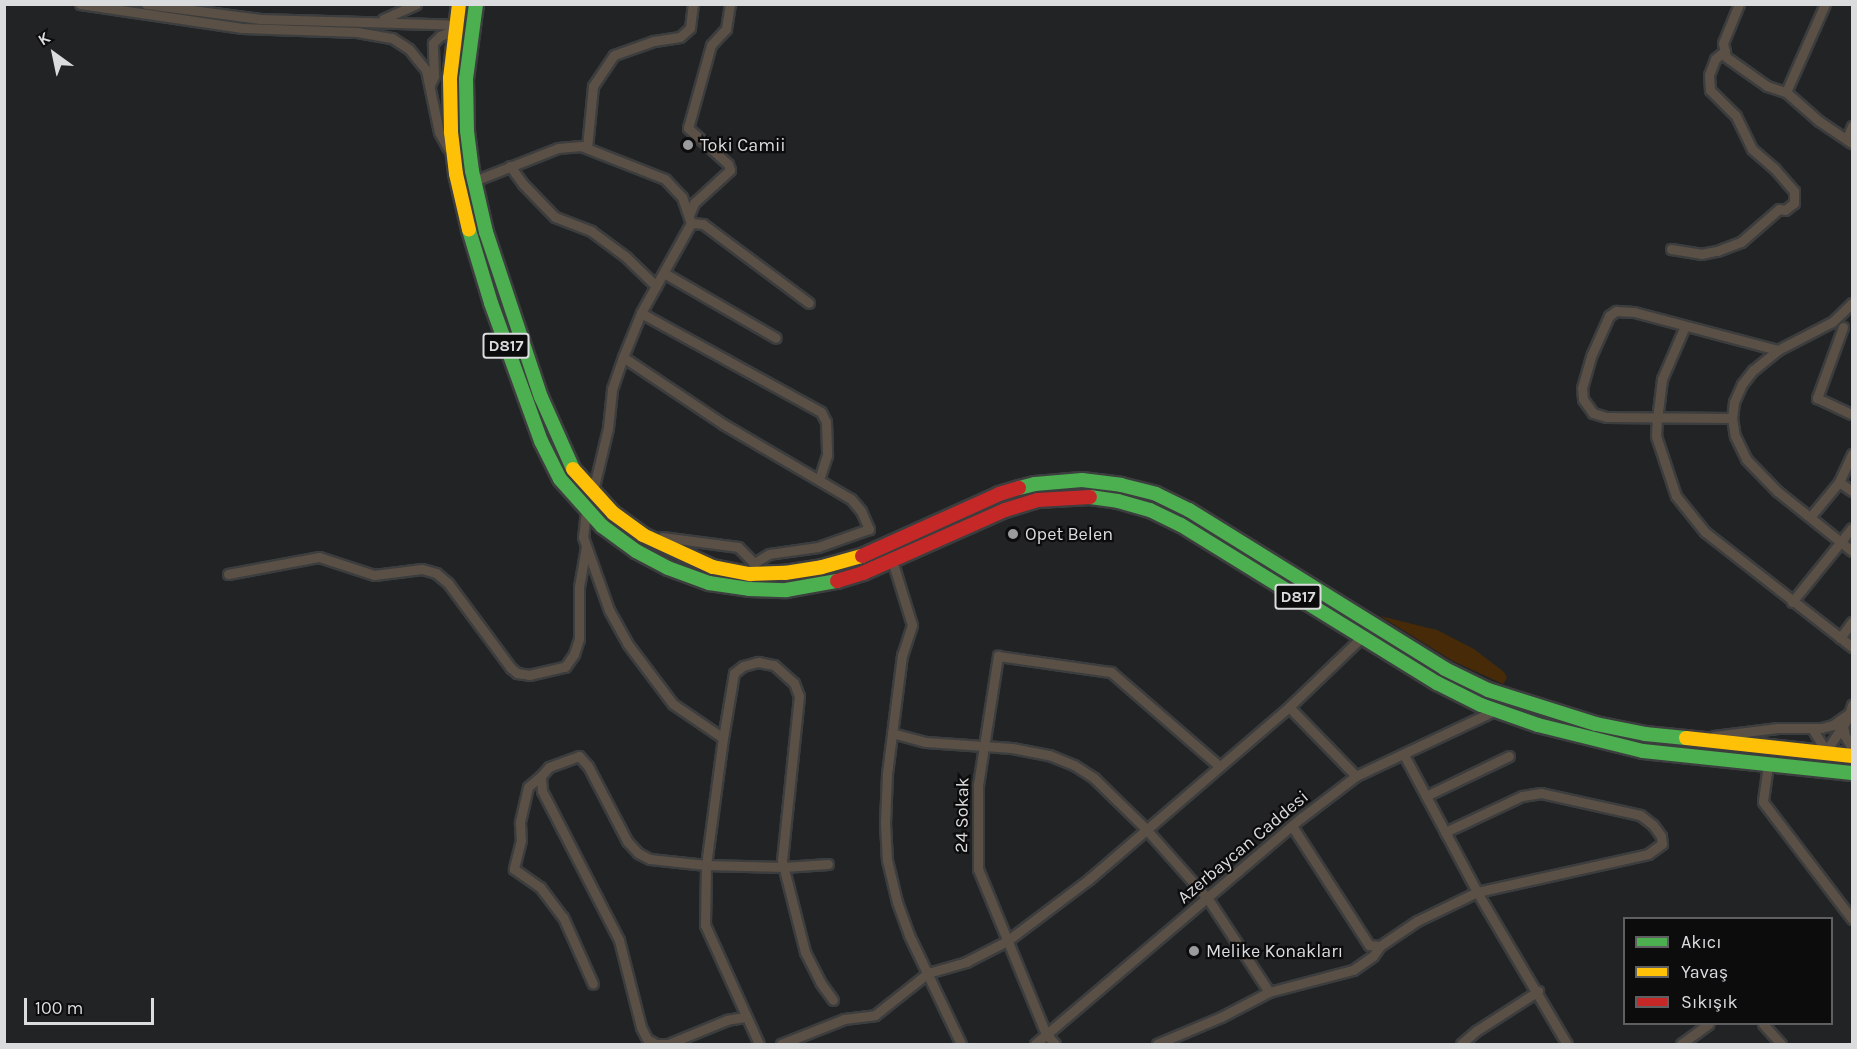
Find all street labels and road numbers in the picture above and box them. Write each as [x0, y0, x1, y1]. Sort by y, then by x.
road number: D817 [482, 333, 530, 359]
road number: D817 [1274, 584, 1322, 610]
street label: 24 Sokak [951, 777, 973, 853]
street label: Azerbaycan Caddesi [1173, 786, 1313, 908]

